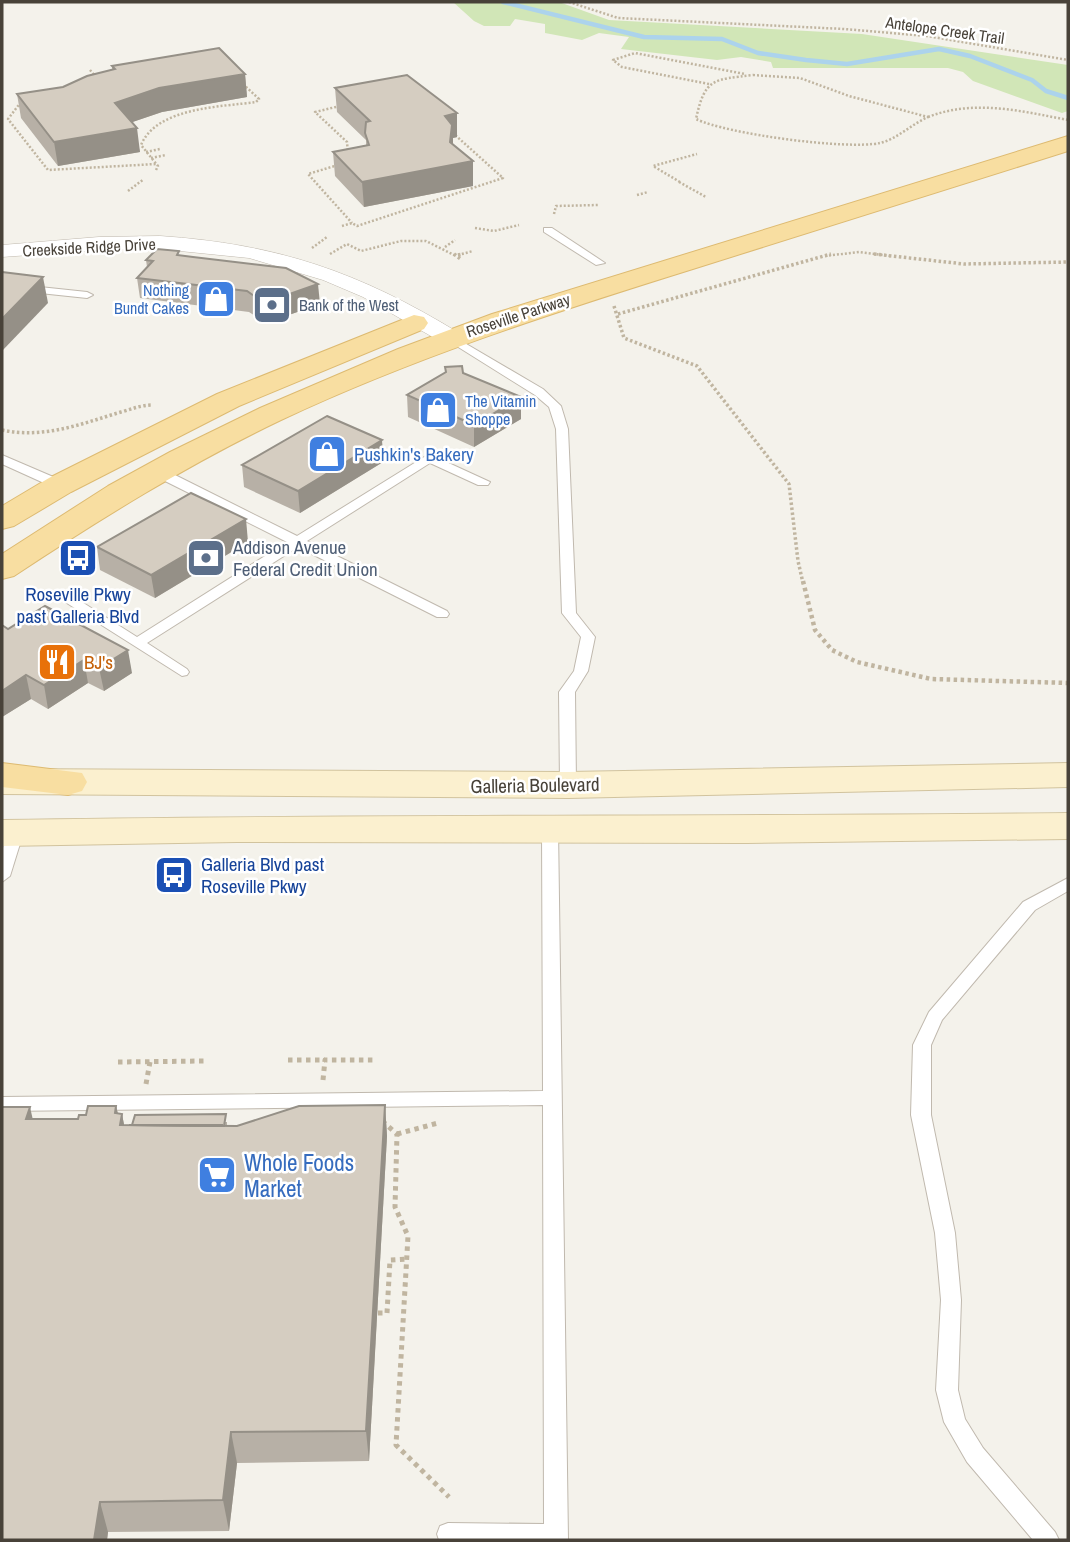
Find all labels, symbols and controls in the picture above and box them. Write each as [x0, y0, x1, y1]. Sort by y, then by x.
street label: Antelope Creek Trail [883, 11, 1006, 49]
street label: Creekside Ridge Drive [22, 233, 156, 261]
shop icon: Nothing Bundt Cakes [195, 278, 237, 320]
place label: Nothing Bundt Cakes [114, 279, 190, 319]
bank icon: Bank of the West [251, 284, 293, 326]
street label: Roseville Parkway [463, 288, 573, 342]
place label: Bank of the West [299, 294, 399, 316]
shop icon: The Vitamin Shoppe [417, 389, 459, 431]
place label: The Vitamin Shoppe [465, 390, 536, 430]
shop icon: Pushkin's Bakery [306, 433, 348, 475]
place label: Pushkin's Bakery [354, 441, 474, 467]
place label: Addison Avenue Federal Credit Union [232, 534, 378, 582]
bus stop icon: Roseville Pkwy past Galleria Blvd [57, 537, 99, 579]
bank icon: Addison Avenue Federal Credit Union [185, 537, 227, 579]
place label: Roseville Pkwy past Galleria Blvd [17, 581, 139, 629]
restaurant icon: BJ's [36, 641, 78, 683]
place label: BJ's [84, 649, 113, 675]
street label: Galleria Boulevard [470, 771, 600, 799]
place label: Galleria Blvd past Roseville Pkwy [201, 851, 325, 899]
bus stop icon: Galleria Blvd past Roseville Pkwy [153, 854, 195, 896]
place label: Whole Foods Market [244, 1147, 354, 1204]
supermarket icon: Whole Foods Market [196, 1154, 238, 1196]

